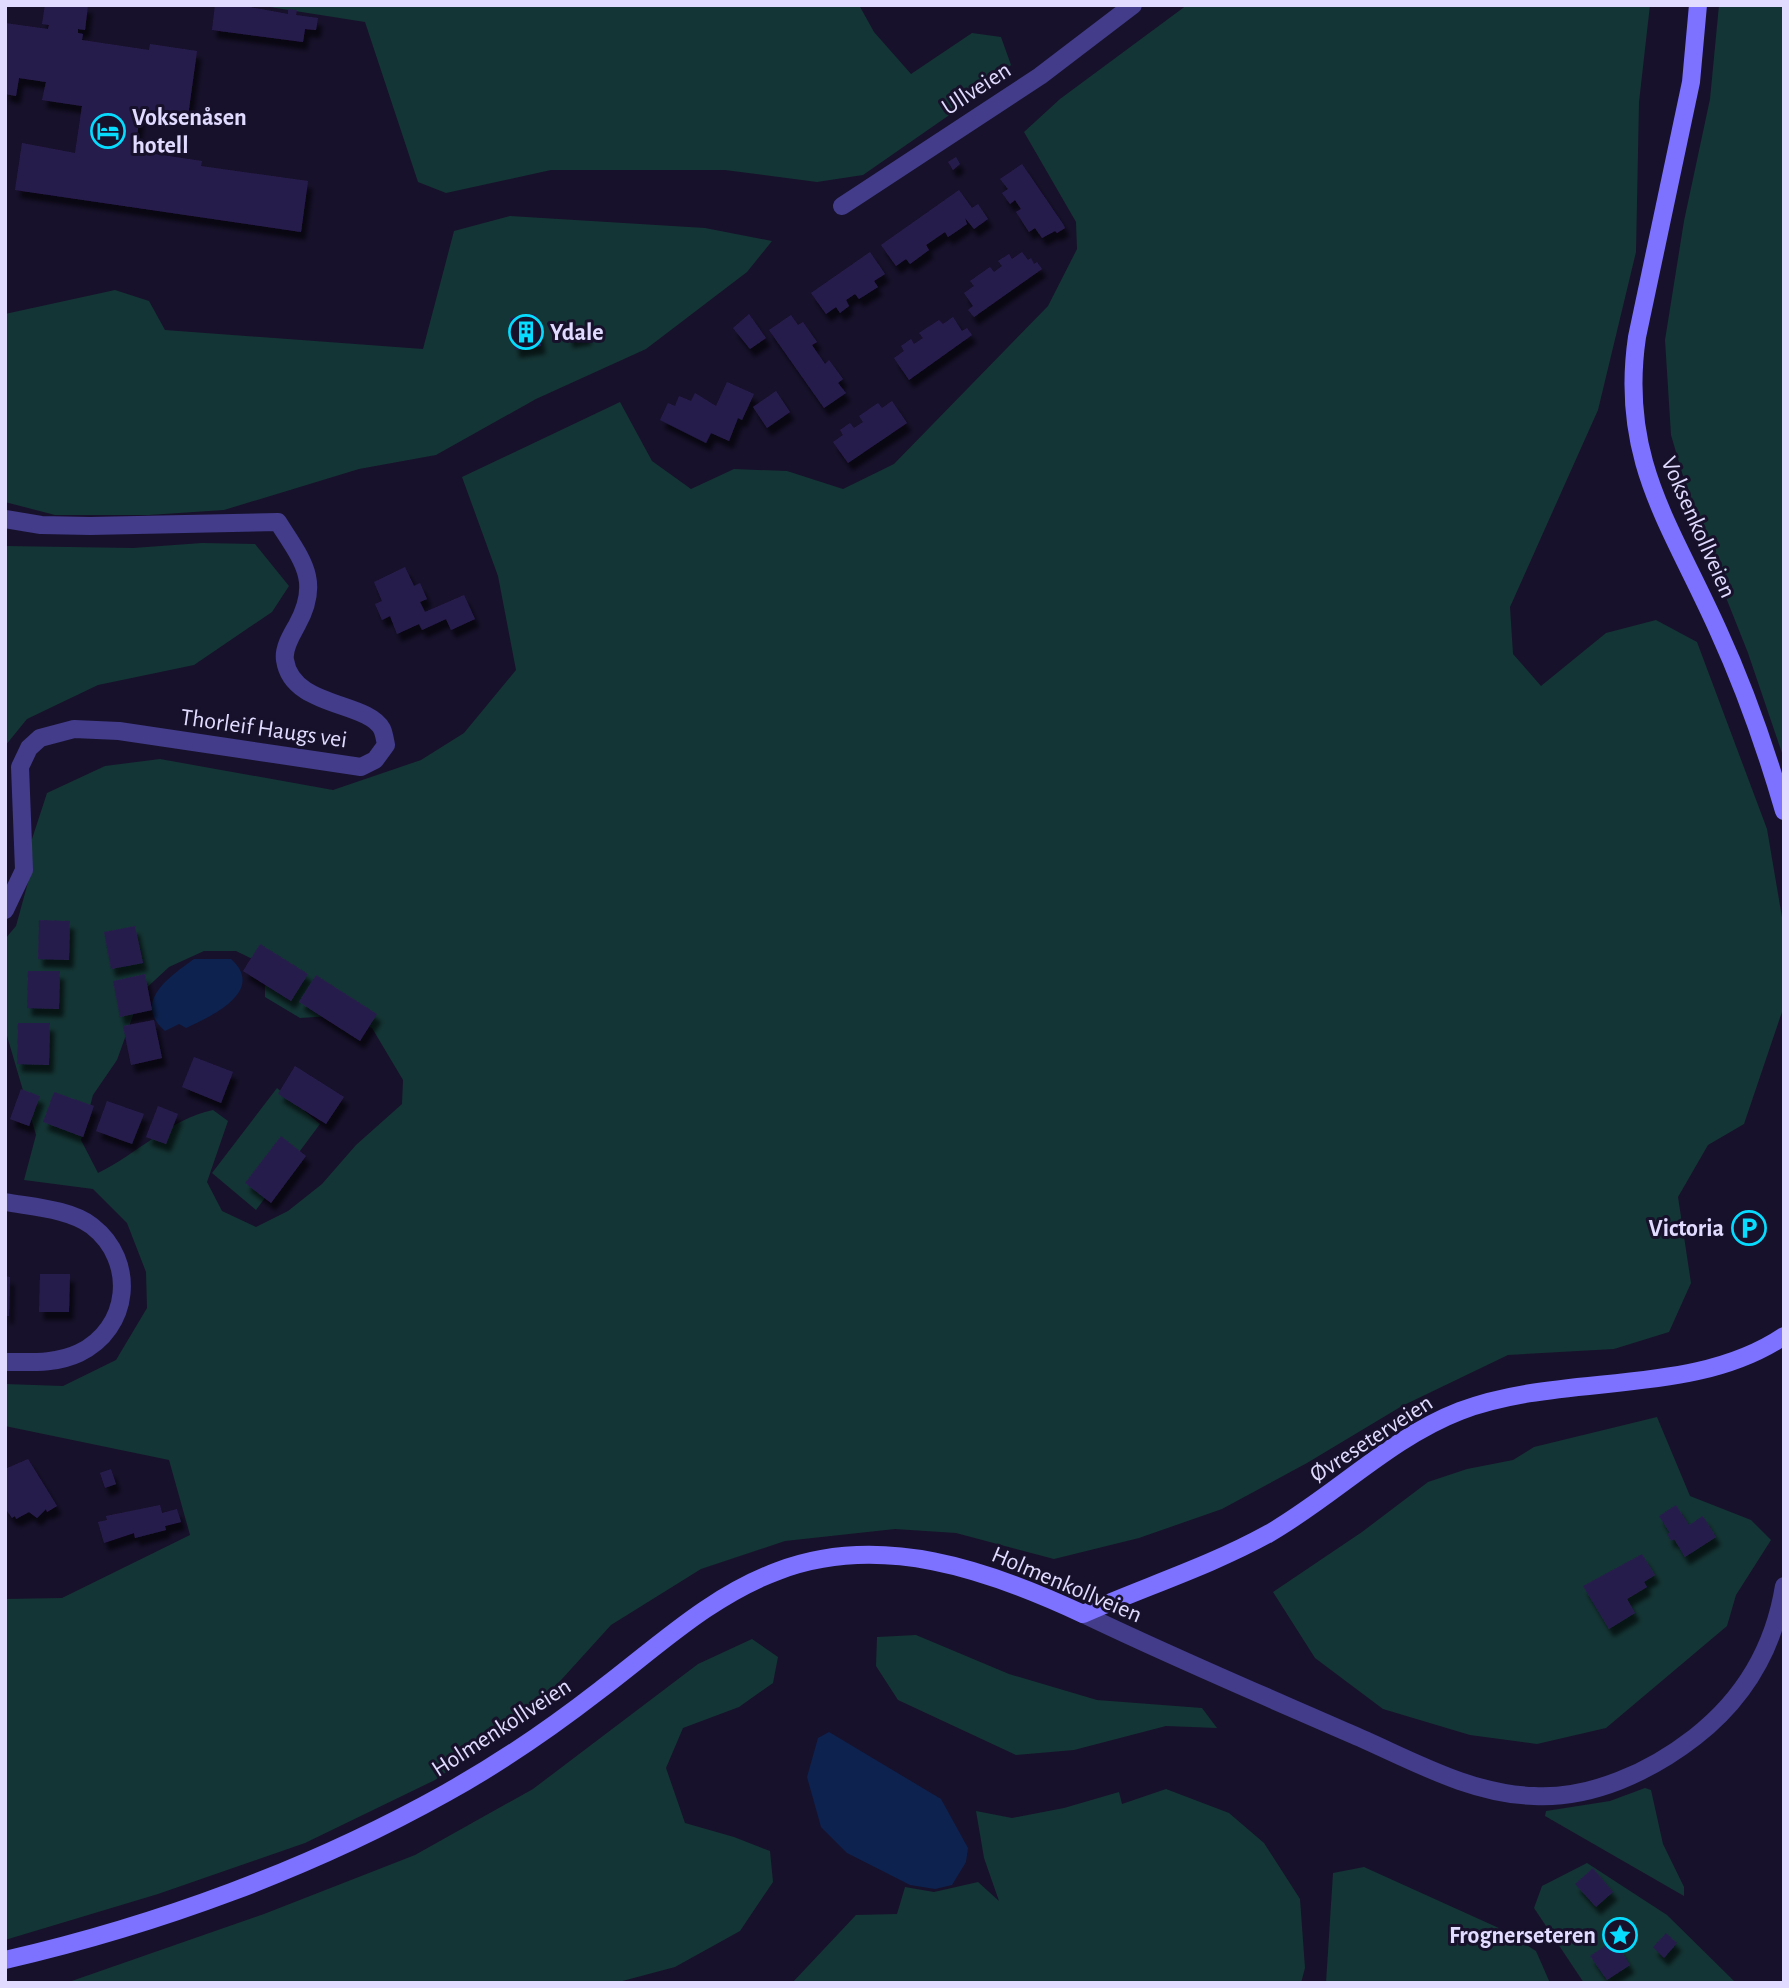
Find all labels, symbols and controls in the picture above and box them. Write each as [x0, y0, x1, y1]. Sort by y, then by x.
street label: Ullveien [938, 58, 1015, 120]
place label: Voksenåsen hotell [132, 106, 247, 158]
hotel icon: Voksenåsen hotell [89, 112, 127, 150]
building icon: Ydale [507, 313, 545, 351]
place label: Ydale [550, 321, 604, 345]
street label: Voksenkollveien [1656, 453, 1740, 602]
street label: Thorleif Haugs vei [179, 705, 349, 753]
parking icon: Victoria [1730, 1209, 1768, 1247]
place label: Victoria [1649, 1217, 1724, 1241]
street label: Øvreseterveien [1306, 1390, 1437, 1487]
street label: Holmenkollveien [988, 1542, 1145, 1627]
street label: Holmenkollveien [428, 1674, 575, 1782]
place icon: Frognerseteren [1601, 1916, 1639, 1954]
place label: Frognerseteren [1449, 1924, 1596, 1948]

